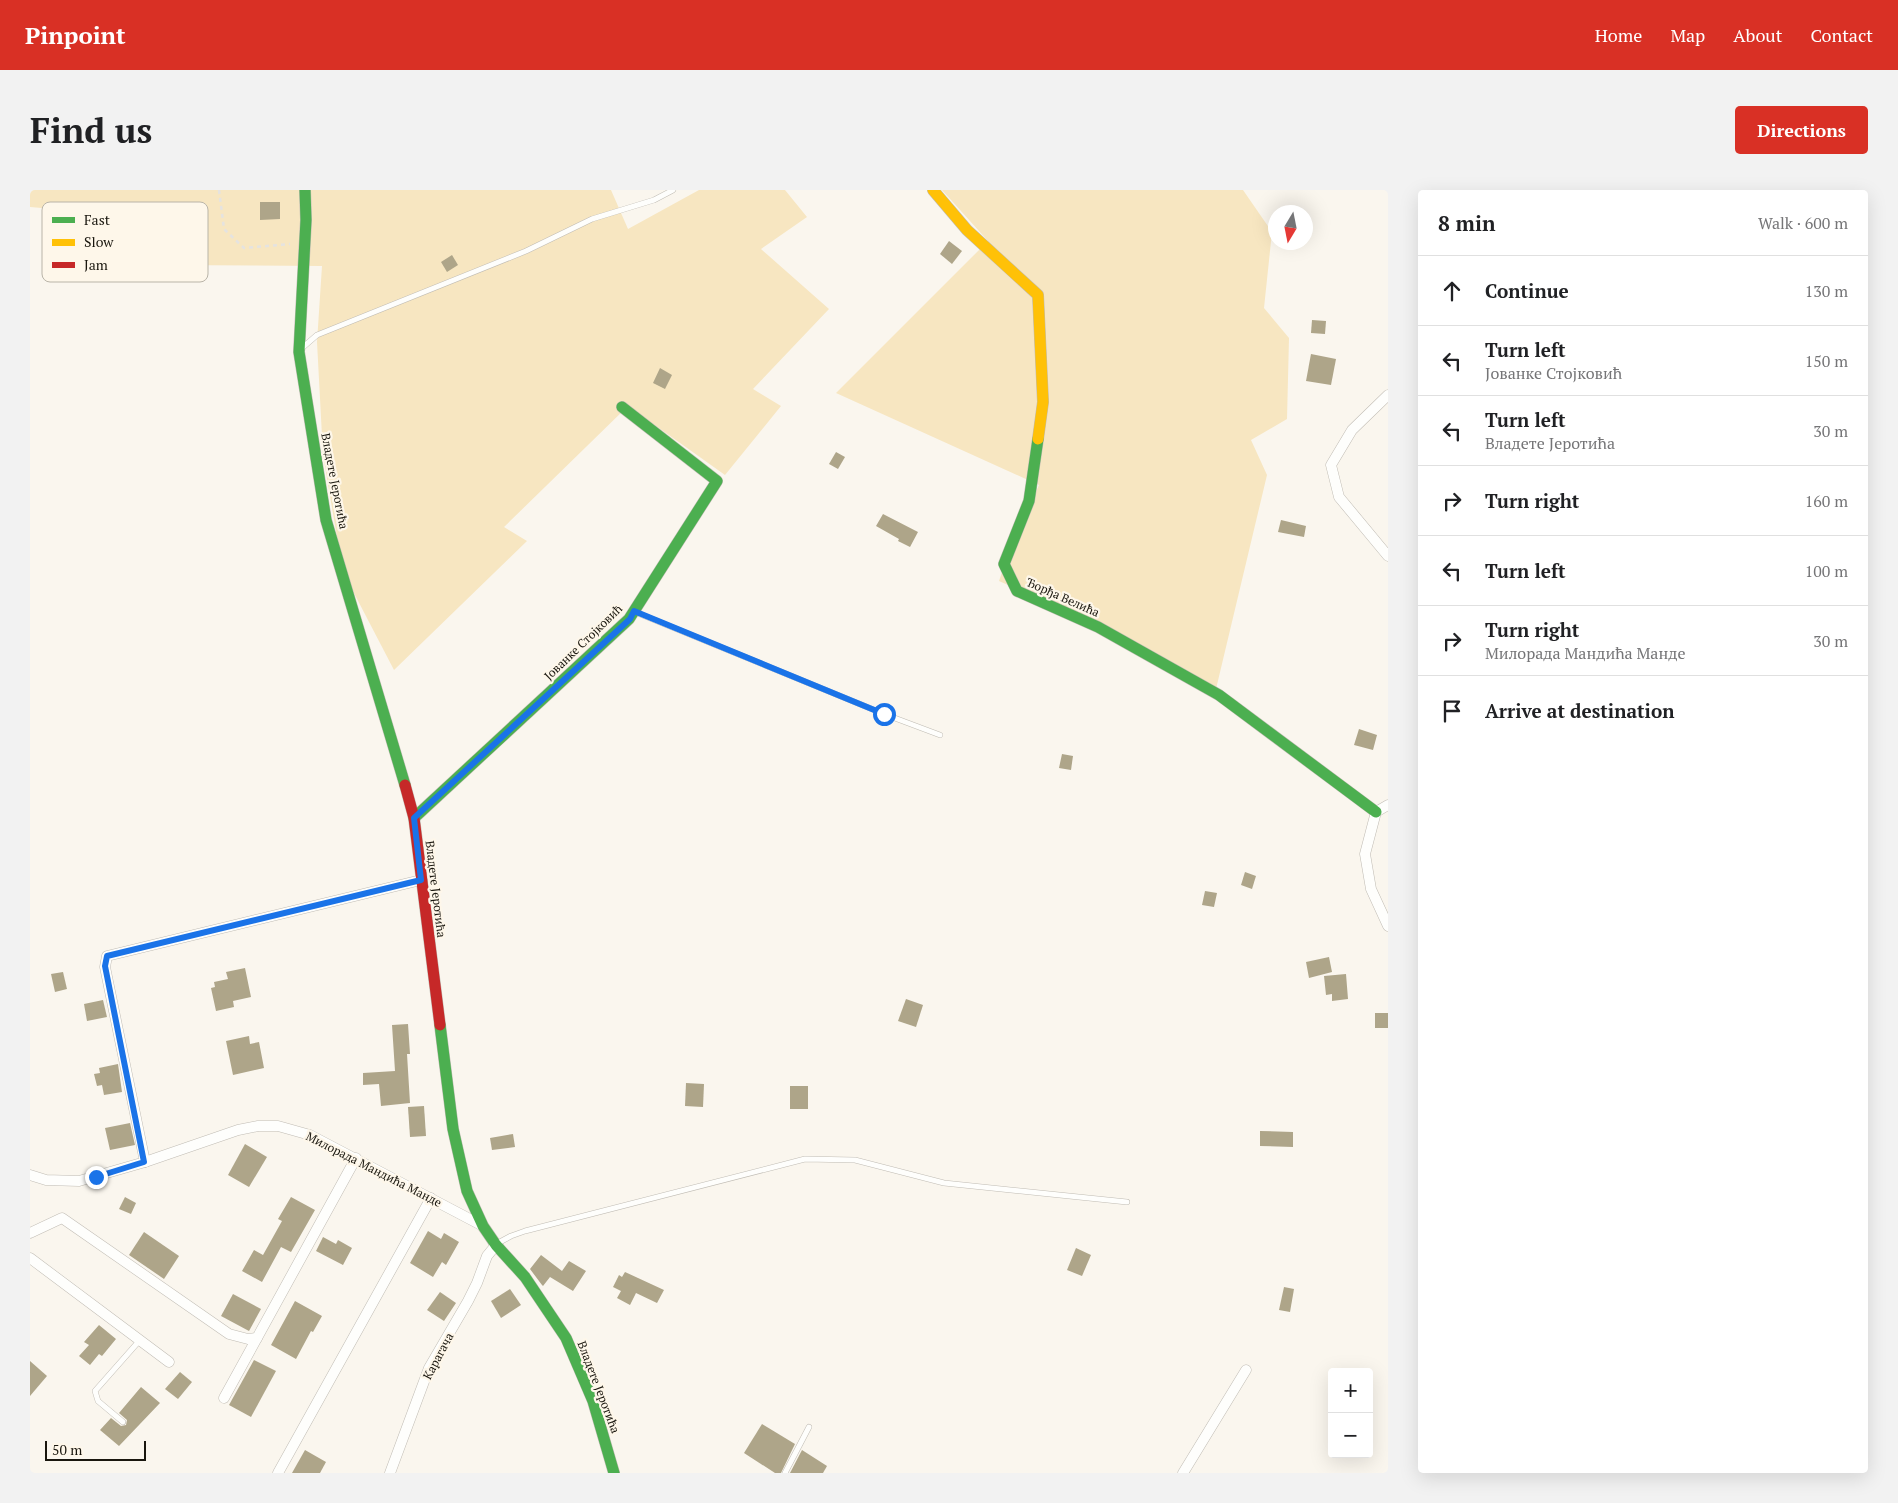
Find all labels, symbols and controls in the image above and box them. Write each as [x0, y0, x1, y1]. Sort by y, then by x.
text: Pinpoint [25, 19, 126, 51]
text: Home [1595, 23, 1642, 47]
text: Map [1670, 23, 1705, 47]
text: About [1733, 23, 1782, 47]
text: Contact [1810, 23, 1873, 47]
button: Directions [1735, 106, 1868, 154]
text: Find us [30, 107, 152, 153]
legend [42, 202, 208, 282]
north arrow [1268, 205, 1313, 250]
text: 8 min [1438, 209, 1495, 237]
text: Fast [84, 210, 111, 229]
text: Walk · 600 m [1758, 212, 1848, 234]
text: Slow [84, 232, 114, 251]
text: Jam [84, 255, 108, 274]
icon: ahead [1438, 277, 1466, 305]
text: Continue [1485, 278, 1569, 303]
text: 130 m [1805, 280, 1848, 302]
text: Turn left [1485, 337, 1566, 362]
icon: left [1438, 347, 1466, 375]
text: 150 m [1805, 350, 1848, 372]
text: Јованке Стојковић [1485, 362, 1622, 384]
text: Turn left [1485, 407, 1566, 432]
icon: left [1438, 417, 1466, 445]
text: 30 m [1813, 420, 1848, 442]
street label: Владете Јеротића [318, 432, 352, 530]
text: Владете Јеротића [1485, 432, 1615, 454]
icon: right [1438, 487, 1466, 515]
text: Turn right [1485, 488, 1579, 513]
text: 160 m [1805, 490, 1848, 512]
icon: left [1438, 557, 1466, 585]
text: Turn left [1485, 558, 1566, 583]
text: 100 m [1805, 560, 1848, 582]
street label: Ђорђа Велића [1024, 574, 1102, 620]
street label: Јованке Стојковић [541, 601, 625, 683]
text: Turn right [1485, 617, 1579, 642]
icon: right [1438, 627, 1466, 655]
text: 30 m [1813, 630, 1848, 652]
text: Милорада Мандића Манде [1485, 642, 1685, 664]
icon: arrive [1438, 697, 1466, 725]
text: Arrive at destination [1485, 698, 1674, 723]
route start [873, 703, 896, 726]
street label: Владете Јеротића [423, 840, 449, 938]
street label: Милорада Мандића Манде [304, 1128, 444, 1210]
route end [85, 1166, 108, 1189]
street label: Карагача [419, 1330, 457, 1382]
street label: Владете Јеротића [575, 1339, 623, 1435]
map controls [1328, 1368, 1373, 1458]
button: + [1328, 1368, 1373, 1413]
button: − [1328, 1413, 1373, 1458]
scale bar [45, 1438, 146, 1461]
text: 50 m [52, 1440, 82, 1459]

